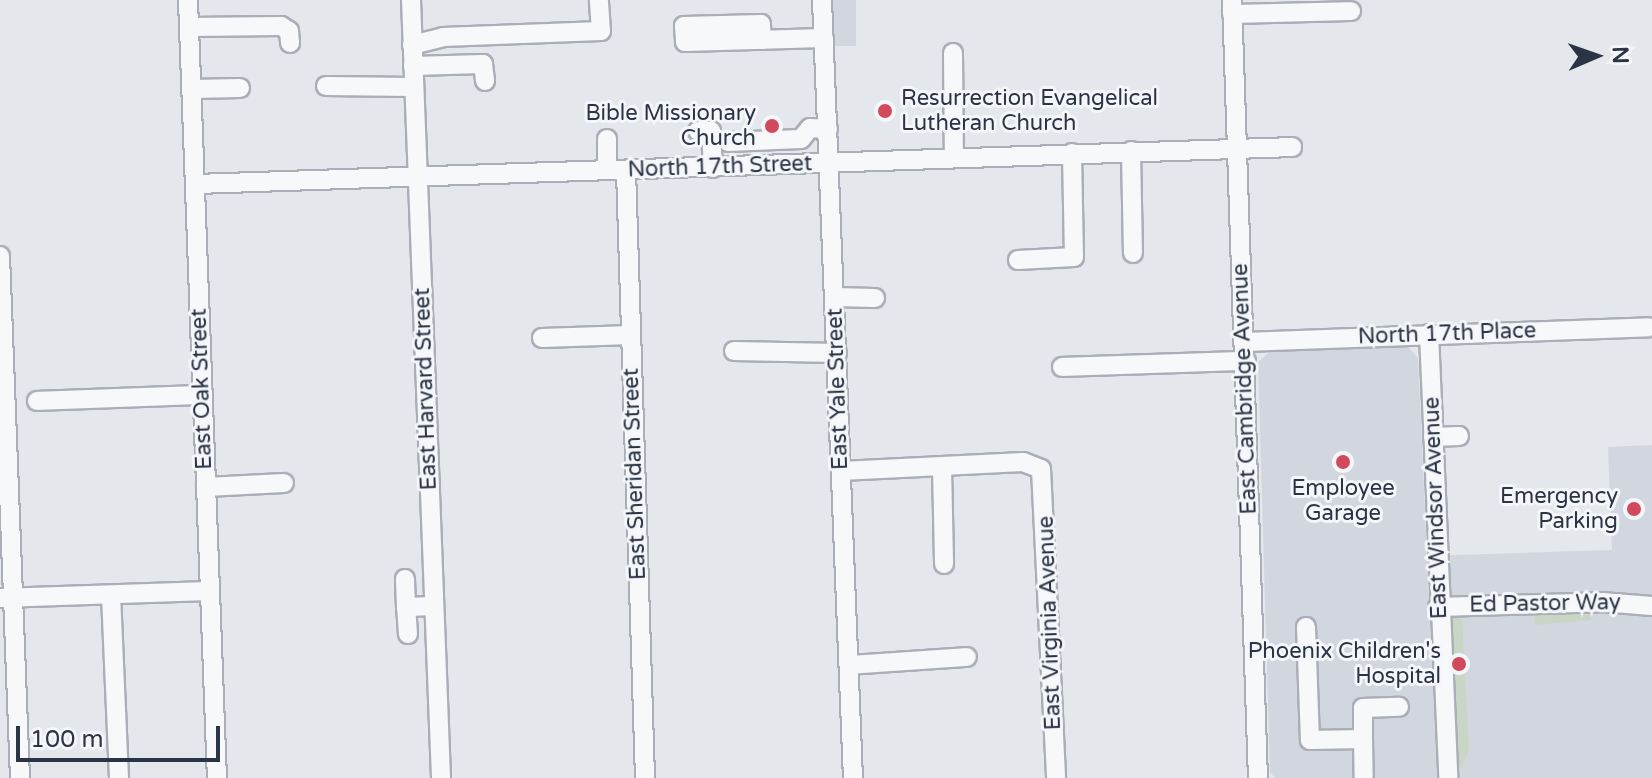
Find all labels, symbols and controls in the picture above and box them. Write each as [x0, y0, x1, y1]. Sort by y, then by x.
north arrow [1556, 16, 1636, 96]
text: N [1607, 46, 1633, 64]
place label: Resurrection Evangelical Lutheran Church [901, 85, 1158, 136]
place label: Bible Missionary Church [585, 100, 756, 152]
marker: Resurrection Evangelical Lutheran Church [876, 102, 894, 120]
marker: Bible Missionary Church [763, 117, 781, 135]
street label: North 17th Street [627, 151, 813, 183]
street label: East Cambridge Avenue [1227, 263, 1263, 515]
street label: East Harvard Street [409, 287, 443, 491]
street label: East Oak Street [186, 308, 218, 470]
street label: East Yale Street [822, 308, 854, 470]
street label: North 17th Place [1357, 318, 1537, 350]
street label: East Sheridan Street [618, 367, 652, 581]
street label: East Windsor Avenue [1419, 396, 1453, 620]
marker: Employee Garage [1334, 453, 1352, 471]
place label: Employee Garage [1291, 475, 1395, 526]
place label: Emergency Parking [1500, 483, 1618, 534]
marker: Emergency Parking [1625, 500, 1643, 518]
street label: East Virginia Avenue [1033, 515, 1067, 731]
street label: Ed Pastor Way [1469, 589, 1621, 619]
place label: Phoenix Children's Hospital [1248, 638, 1441, 690]
marker: Phoenix Children's Hospital [1448, 653, 1470, 675]
scale bar [20, 710, 224, 760]
text: 100 m [30, 725, 104, 754]

